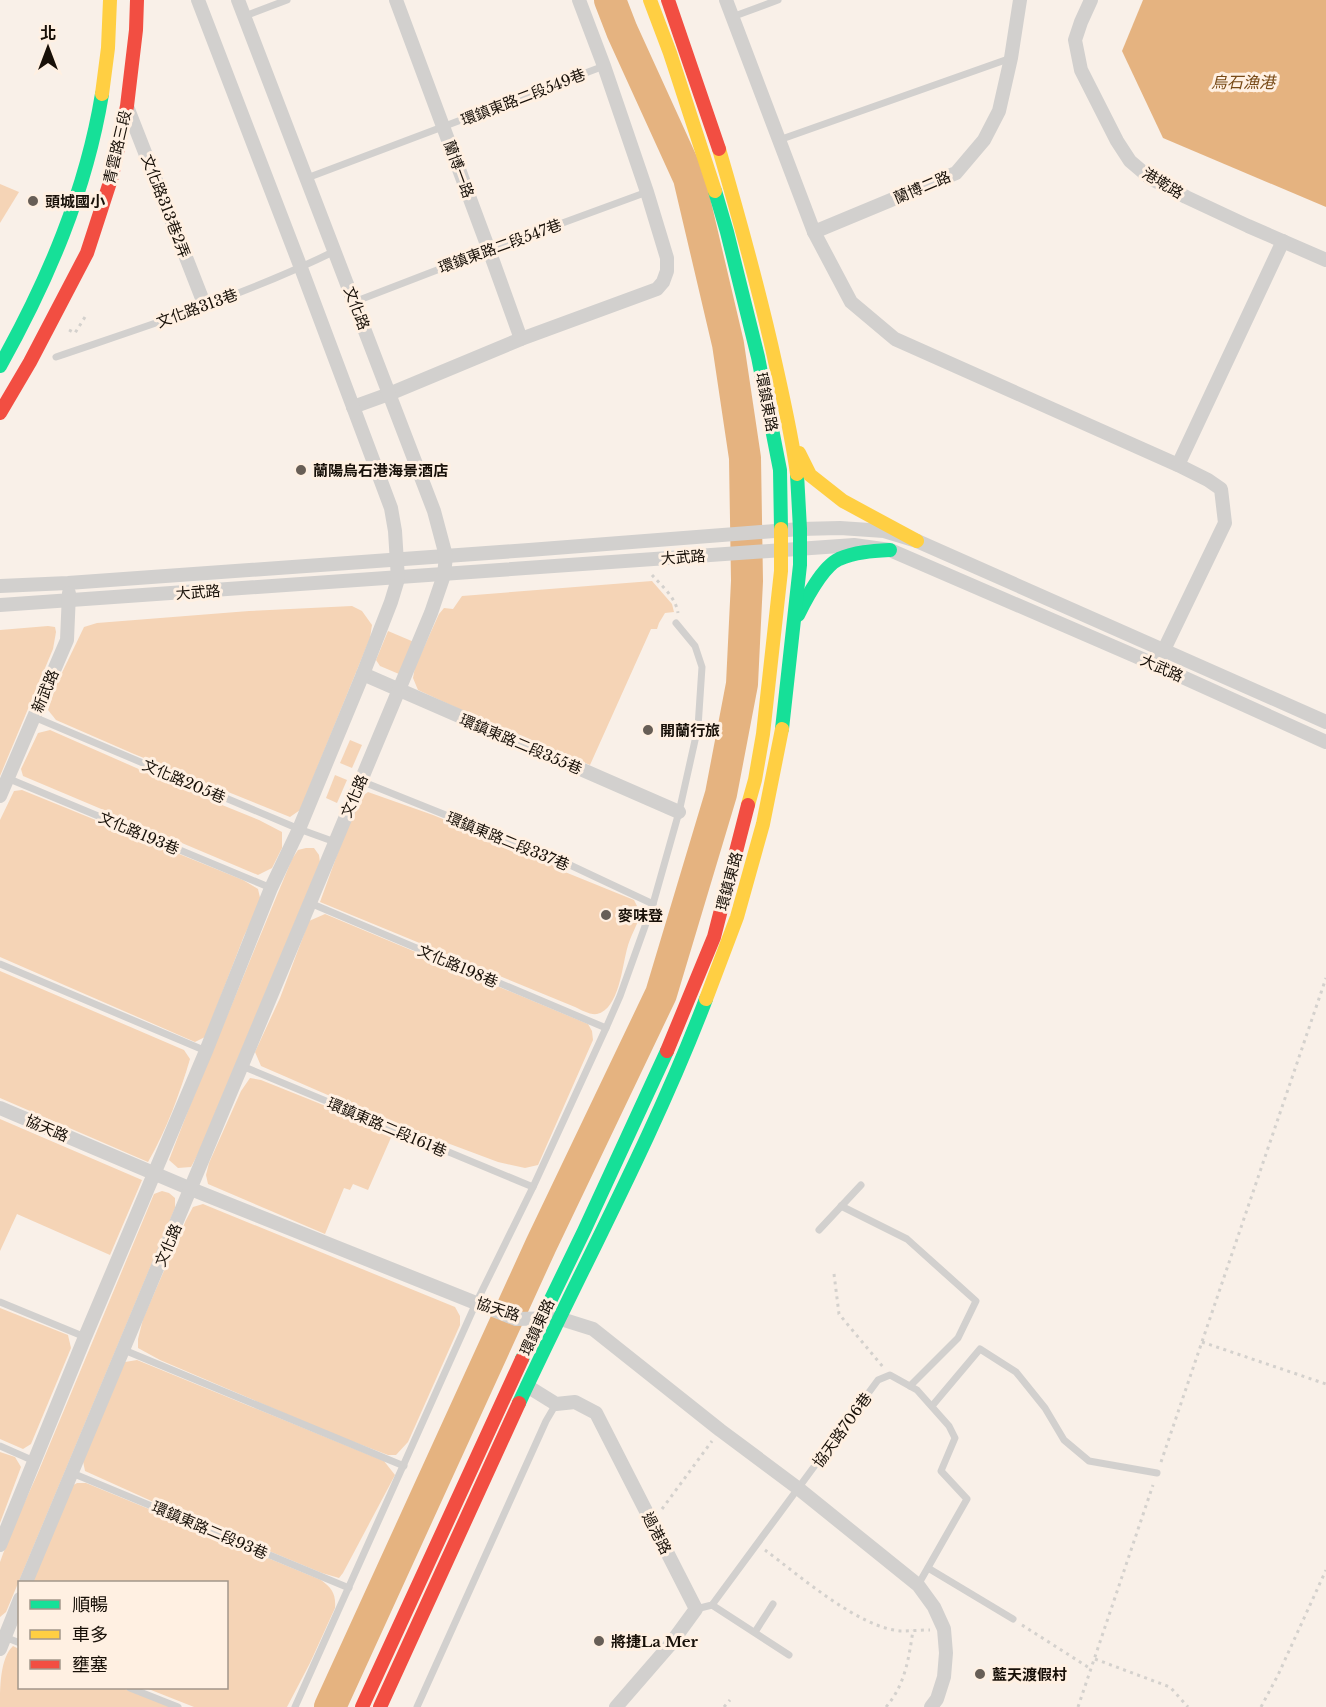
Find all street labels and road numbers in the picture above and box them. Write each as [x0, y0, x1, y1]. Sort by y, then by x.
street label: 環鎮東路二段549巷 [458, 64, 588, 130]
street label: 青雲路三段 [99, 108, 135, 186]
street label: 蘭博一路 [440, 138, 478, 200]
street label: 文化路313巷2弄 [138, 152, 194, 260]
street label: 港墘路 [1139, 163, 1187, 203]
street label: 蘭博二路 [891, 167, 953, 207]
street label: 環鎮東路二段547巷 [436, 215, 564, 277]
street label: 文化路 [340, 284, 374, 332]
street label: 文化路313巷 [154, 285, 240, 331]
street label: 環鎮東路 [752, 371, 782, 433]
street label: 大武路 [660, 546, 706, 568]
street label: 大武路 [175, 581, 221, 603]
street label: 大武路 [1138, 650, 1186, 686]
street label: 新武路 [27, 667, 63, 715]
street label: 環鎮東路二段355巷 [457, 710, 585, 778]
street label: 文化路205巷 [140, 755, 228, 807]
street label: 文化路 [336, 772, 372, 820]
street label: 文化路193巷 [96, 808, 182, 858]
street label: 環鎮東路二段337巷 [444, 808, 572, 874]
street label: 環鎮東路 [712, 850, 746, 912]
street label: 文化路198巷 [415, 941, 501, 991]
street label: 環鎮東路二段161巷 [324, 1093, 450, 1161]
street label: 協天路 [23, 1110, 71, 1146]
street label: 文化路 [150, 1221, 186, 1269]
street label: 協天路 [474, 1293, 522, 1325]
street label: 環鎮東路 [516, 1296, 558, 1358]
street label: 協天路706巷 [808, 1389, 876, 1471]
street label: 環鎮東路二段93巷 [149, 1497, 271, 1563]
street label: 過港路 [638, 1509, 676, 1557]

